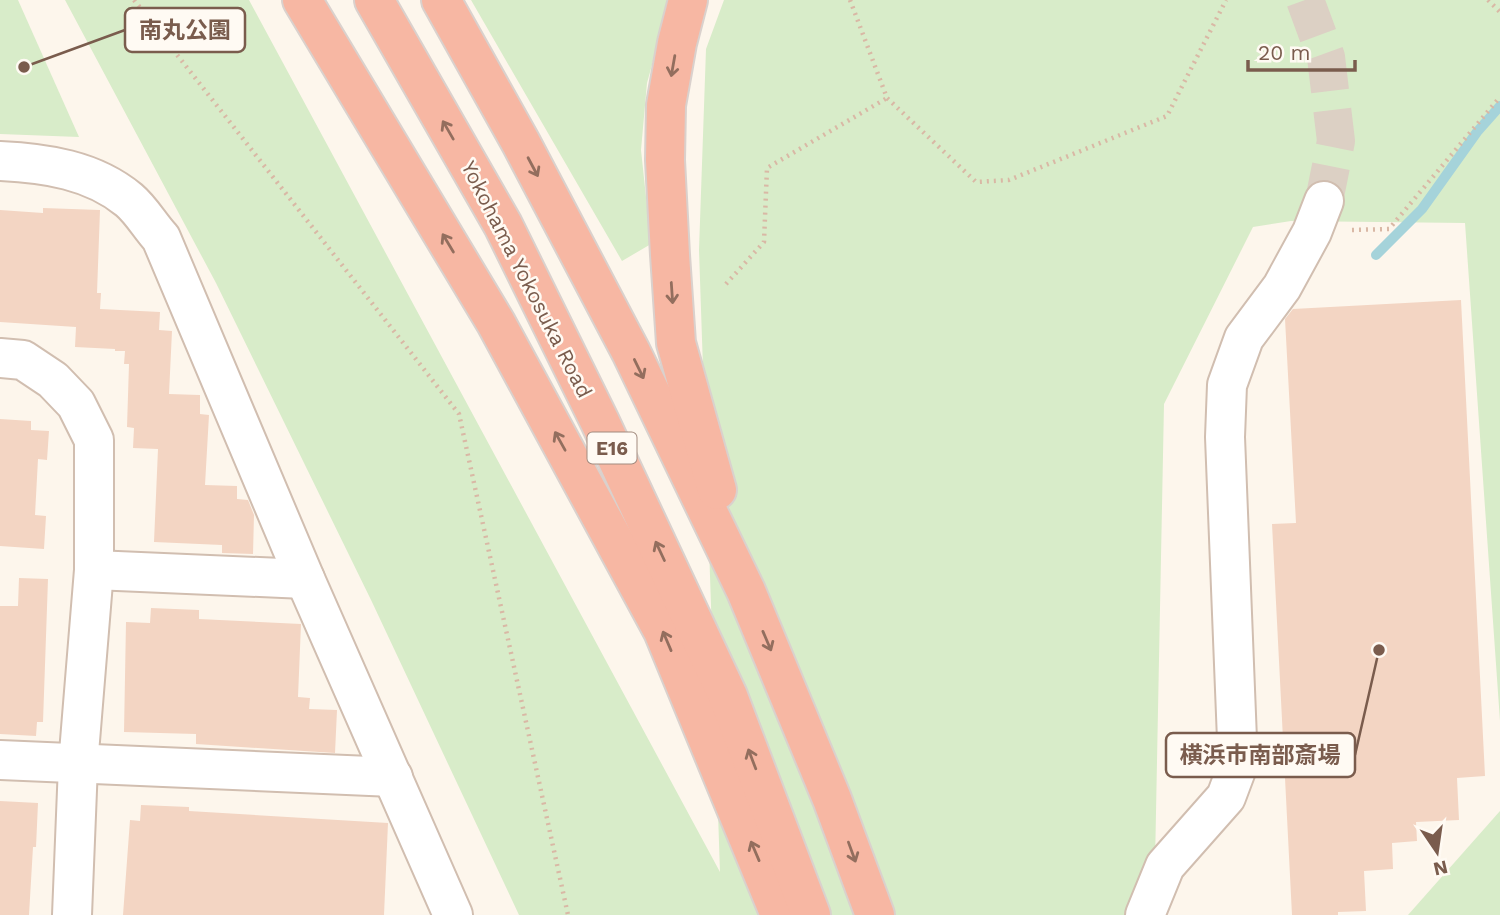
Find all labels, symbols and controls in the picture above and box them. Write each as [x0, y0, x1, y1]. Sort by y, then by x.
callout: 南丸公園 [125, 8, 245, 52]
text: 南丸公園 [139, 17, 231, 44]
scale bar [1248, 28, 1355, 72]
text: 20 m [1258, 40, 1310, 65]
one-way arrow [666, 55, 679, 77]
one-way arrow [441, 120, 455, 140]
street label: Yokohama Yokosuka Road [456, 156, 598, 402]
one-way arrow [527, 156, 541, 177]
one-way arrow [441, 233, 455, 253]
one-way arrow [666, 281, 679, 304]
one-way arrow [633, 357, 646, 379]
one-way arrow [553, 431, 566, 452]
road number: E16 [588, 432, 636, 463]
one-way arrow [653, 541, 667, 562]
one-way arrow [761, 630, 774, 651]
one-way arrow [660, 631, 673, 653]
callout: 横浜市南部斎場 [1166, 733, 1355, 777]
text: 横浜市南部斎場 [1180, 742, 1341, 769]
one-way arrow [745, 749, 757, 771]
north arrow [1402, 817, 1472, 887]
one-way arrow [847, 840, 859, 862]
one-way arrow [748, 841, 761, 863]
text: N [1431, 855, 1450, 881]

